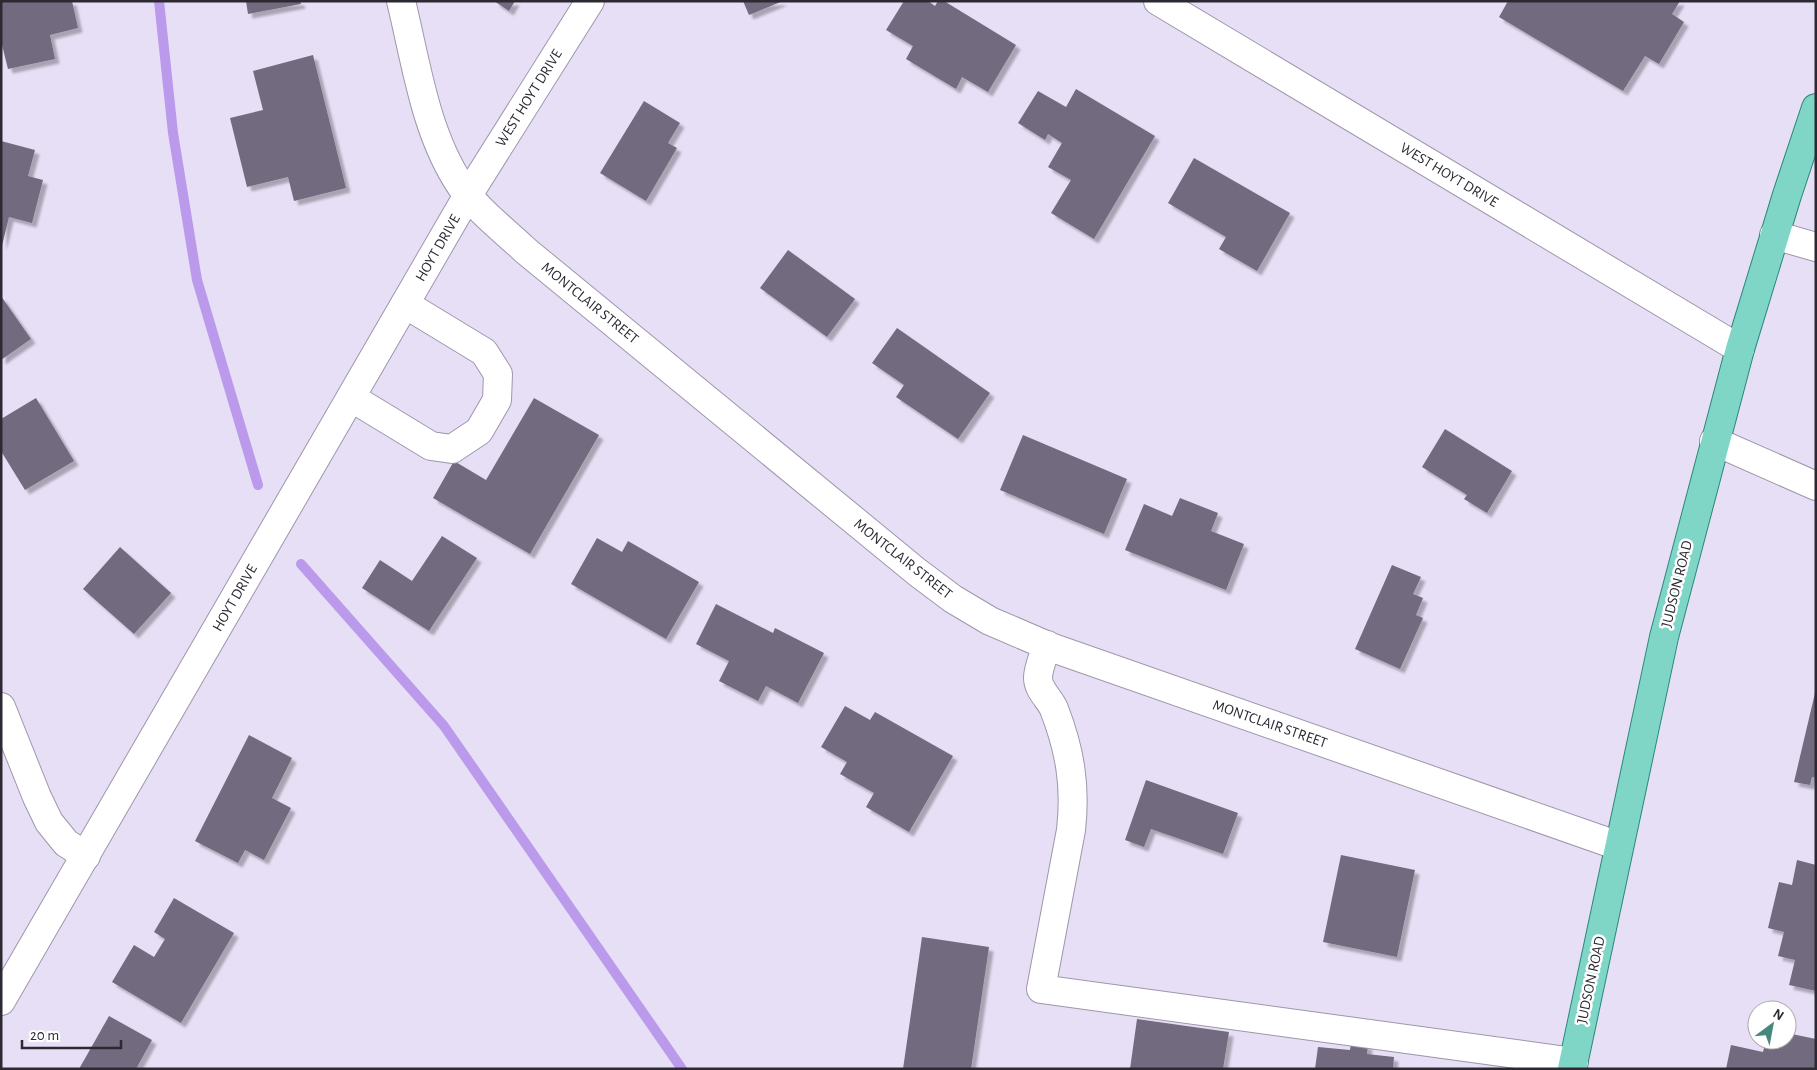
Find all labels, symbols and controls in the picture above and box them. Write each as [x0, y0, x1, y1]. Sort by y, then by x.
street label: WEST HOYT DRIVE [493, 47, 565, 149]
street label: WEST HOYT DRIVE [1397, 140, 1501, 210]
street label: HOYT DRIVE [413, 212, 463, 284]
street label: MONTCLAIR STREET [539, 259, 642, 347]
street label: MONTCLAIR STREET [851, 516, 955, 602]
street label: JUDSON ROAD [1659, 539, 1695, 629]
street label: HOYT DRIVE [210, 562, 260, 634]
street label: MONTCLAIR STREET [1211, 697, 1330, 751]
street label: JUDSON ROAD [1574, 935, 1608, 1025]
north arrow [1747, 1000, 1797, 1050]
text: N [1771, 1006, 1786, 1023]
scale bar [22, 1018, 121, 1050]
text: 20 m [30, 1028, 59, 1043]

